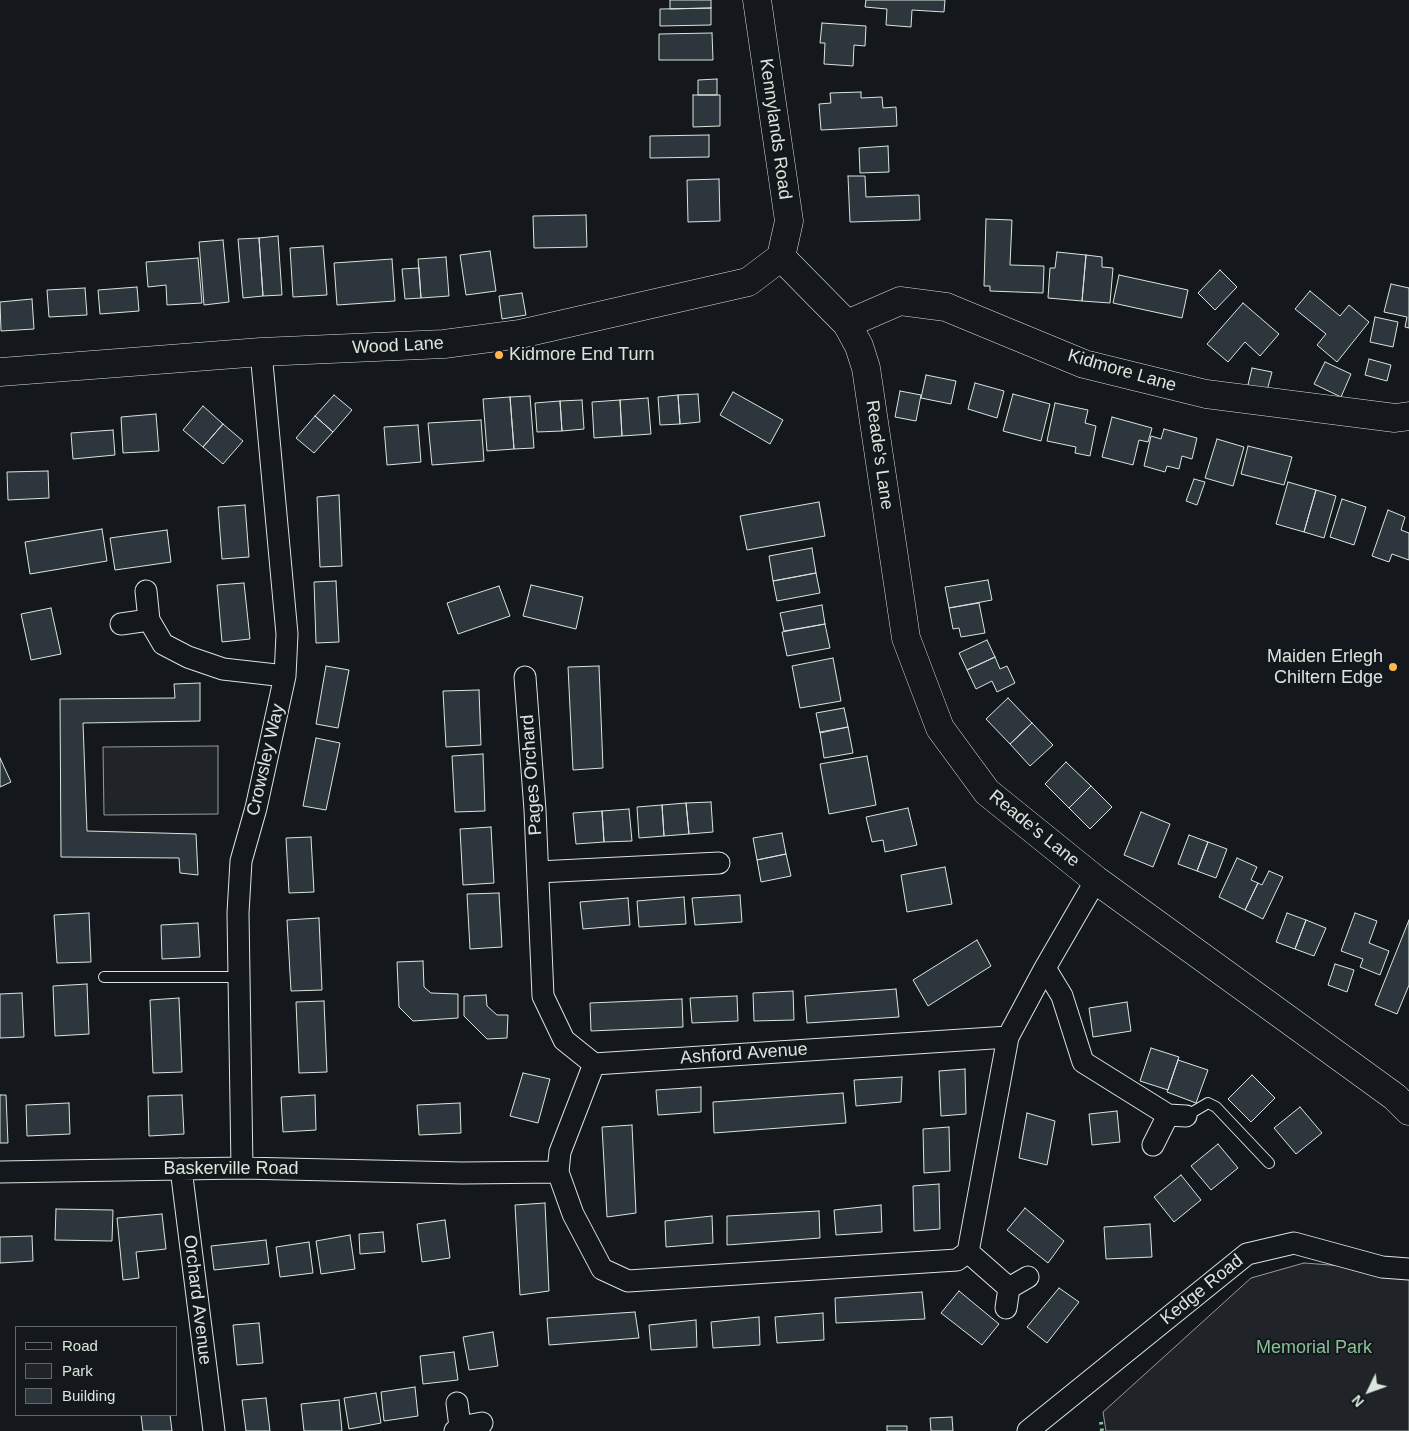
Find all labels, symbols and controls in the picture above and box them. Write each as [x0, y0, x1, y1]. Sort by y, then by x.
street label: Kennylands Road [754, 57, 796, 201]
street label: Wood Lane [352, 333, 444, 359]
place label: Kidmore End Turn [509, 344, 654, 366]
street label: Kidmore Lane [1065, 345, 1179, 397]
marker: Kidmore End Turn [493, 349, 505, 361]
street label: Reade's Lane [861, 399, 897, 511]
place label: Maiden Erlegh Chiltern Edge [1267, 646, 1383, 689]
marker: Maiden Erlegh Chiltern Edge [1387, 661, 1399, 673]
street label: Crowsley Way [243, 702, 289, 818]
street label: Pages Orchard [517, 714, 547, 836]
street label: Reade's Lane [984, 786, 1084, 872]
street label: Ashford Avenue [680, 1039, 808, 1069]
street label: Baskerville Road [163, 1158, 299, 1180]
street label: Orchard Avenue [178, 1234, 216, 1366]
street label: Kedge Road [1156, 1250, 1248, 1330]
legend [15, 1326, 178, 1416]
text: Road [62, 1337, 98, 1354]
park label: Memorial Park [1256, 1337, 1372, 1359]
text: Park [62, 1362, 93, 1379]
north arrow [1344, 1366, 1394, 1416]
text: Building [62, 1387, 115, 1404]
text: N [1349, 1392, 1367, 1410]

